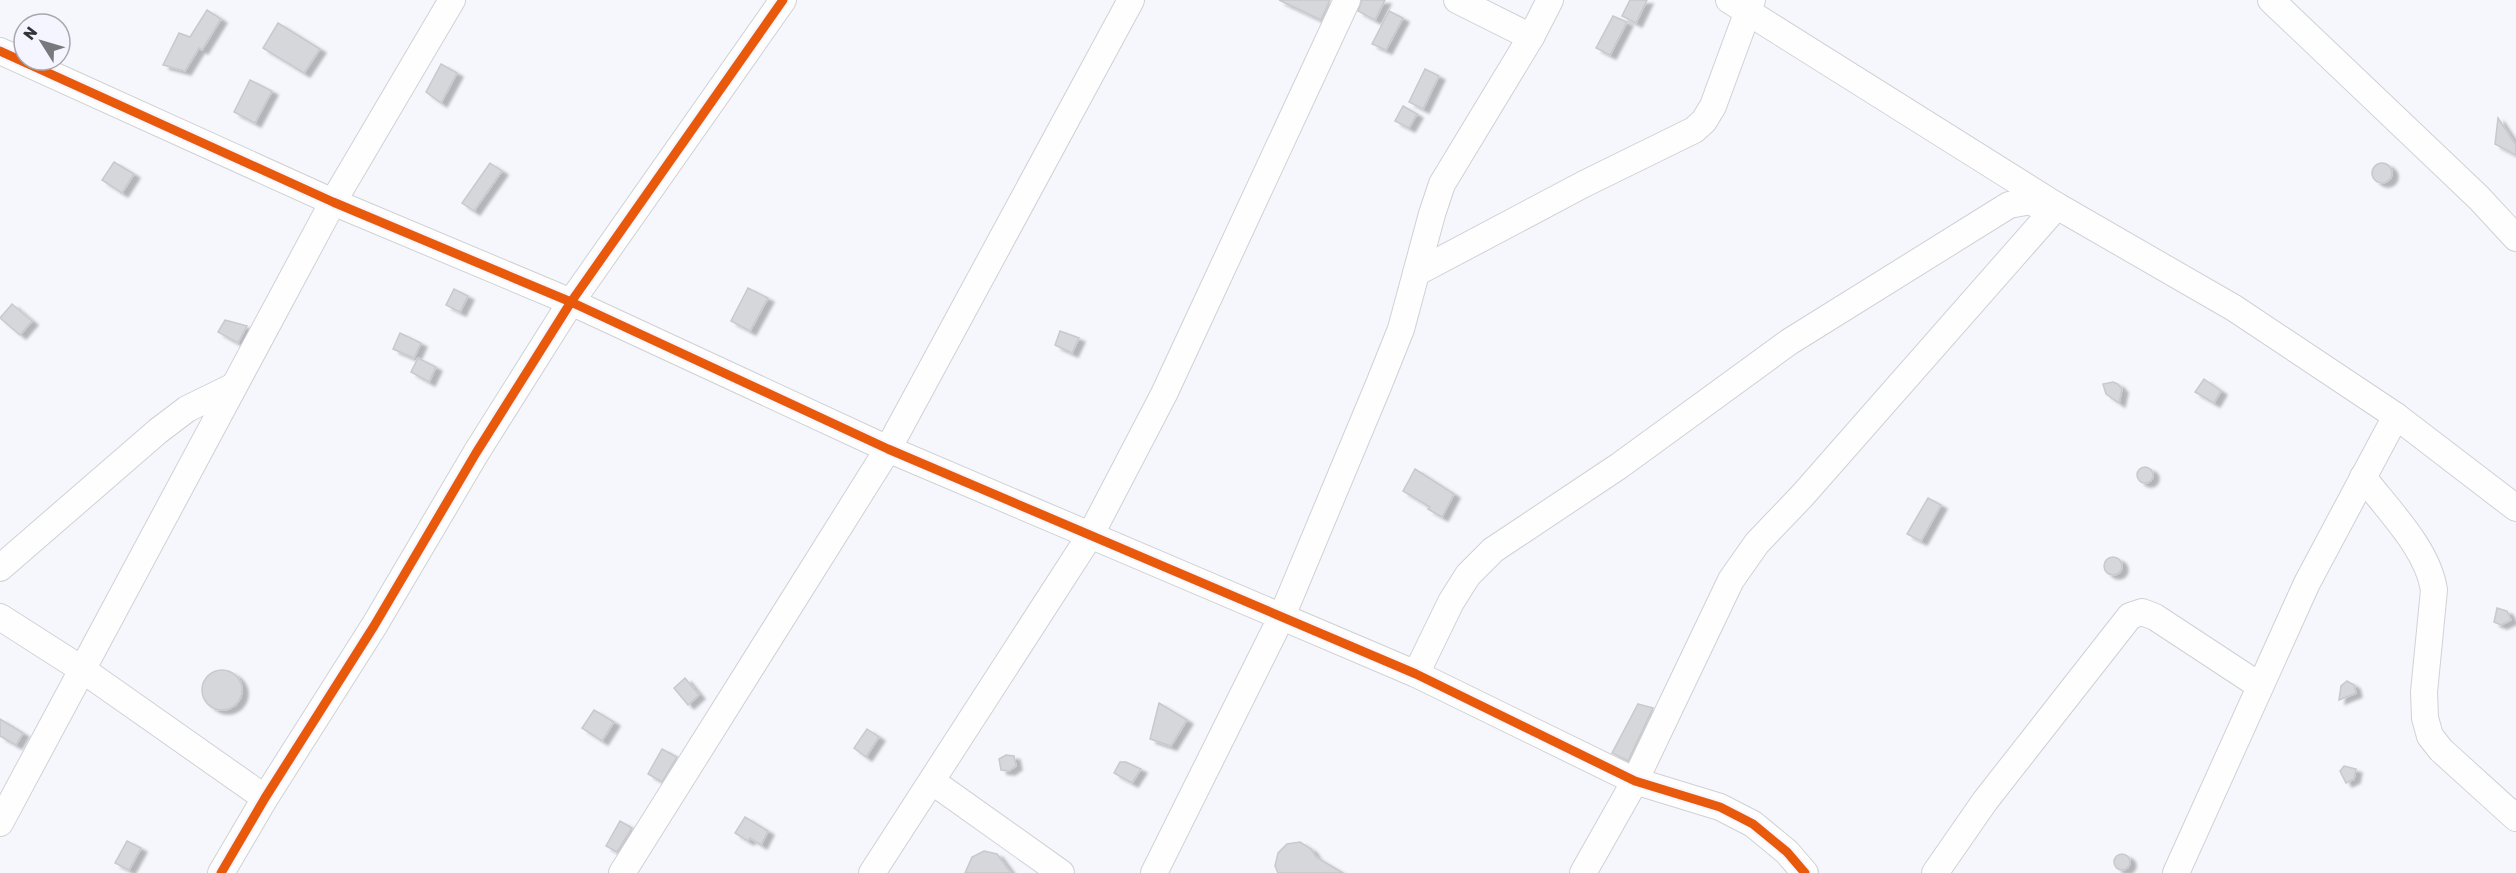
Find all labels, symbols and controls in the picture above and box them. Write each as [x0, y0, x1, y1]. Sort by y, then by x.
north arrow [12, 12, 72, 72]
text: N [19, 23, 41, 44]

